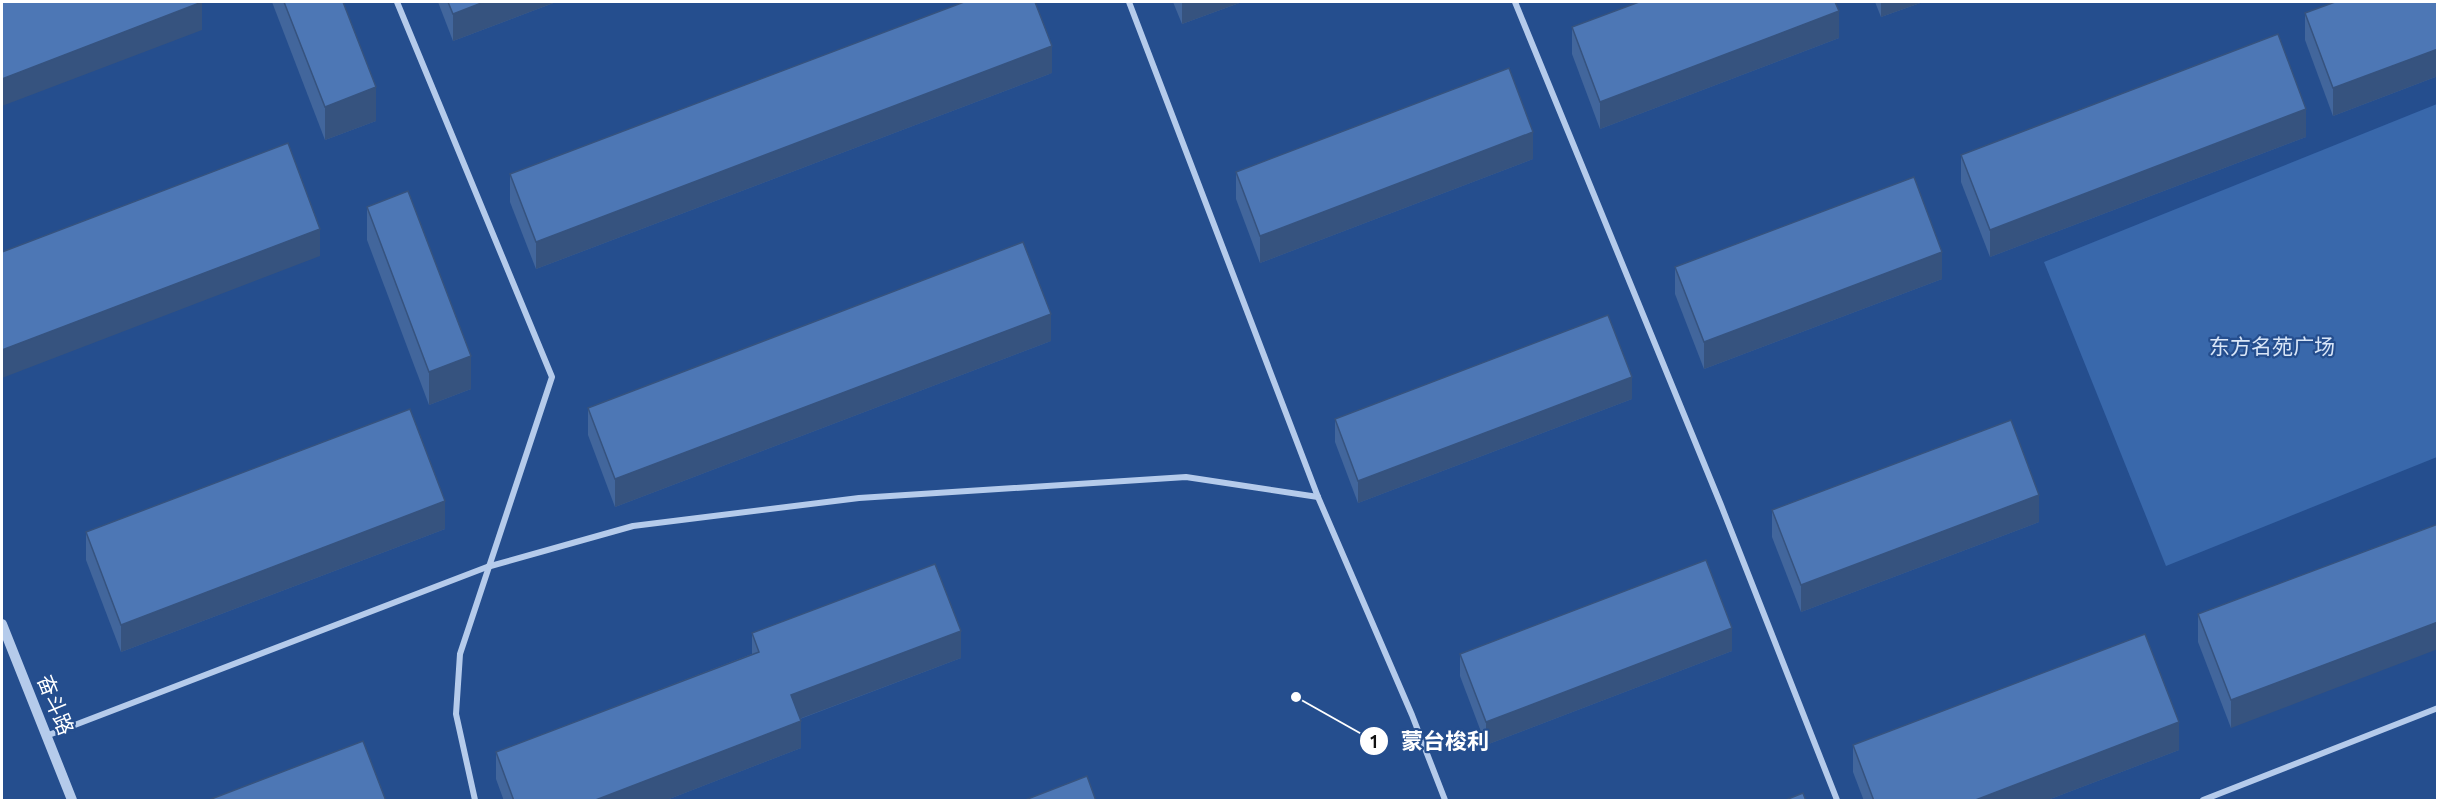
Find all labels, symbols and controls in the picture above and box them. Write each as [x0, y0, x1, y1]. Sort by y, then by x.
park label: 东方名苑广场 [2209, 334, 2335, 358]
street label: 奋斗路 [33, 671, 79, 738]
callout: 蒙台梭利 [1359, 721, 1501, 761]
text: 蒙台梭利 [1401, 728, 1489, 753]
text: 1 [1369, 731, 1379, 751]

